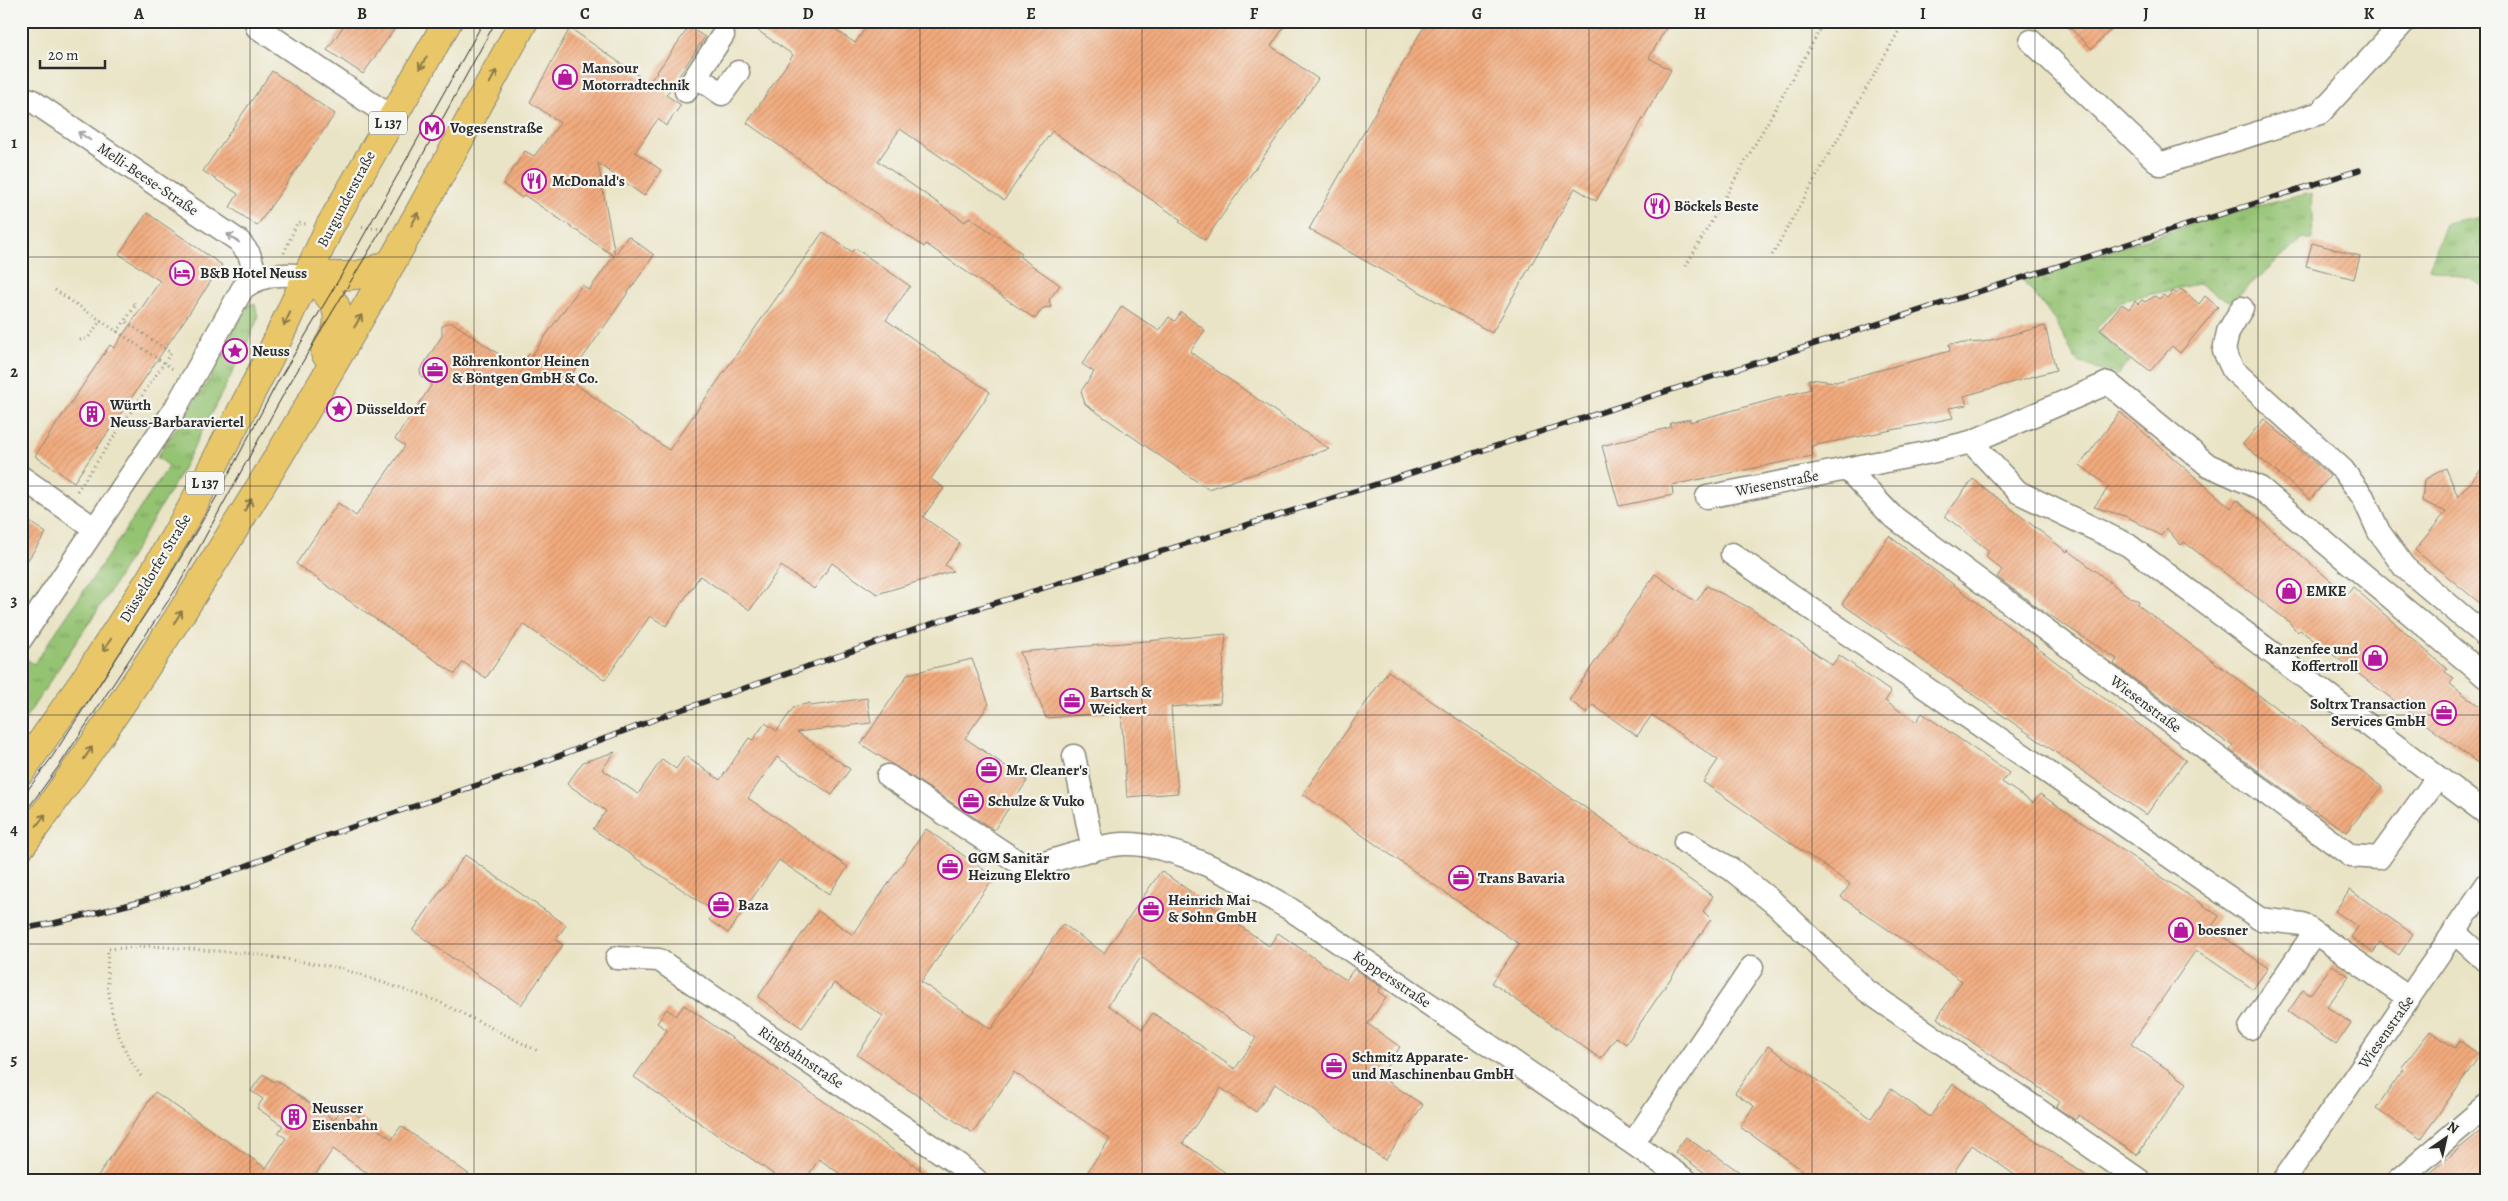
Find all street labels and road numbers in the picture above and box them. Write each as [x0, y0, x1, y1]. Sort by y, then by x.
road number: L 137 [369, 112, 407, 134]
street label: Melli-Beese-Straße [94, 138, 203, 220]
street label: Burgunderstraße [312, 147, 380, 251]
street label: Wiesenstraße [1733, 465, 1821, 501]
road number: L 137 [186, 472, 224, 494]
street label: Düsseldorfer Straße [115, 510, 196, 626]
street label: Wiesenstraße [2105, 670, 2186, 738]
street label: Koppersstraße [1349, 946, 1435, 1013]
street label: Wiesenstraße [2353, 991, 2419, 1073]
street label: Ringbahnstraße [754, 1021, 848, 1093]

